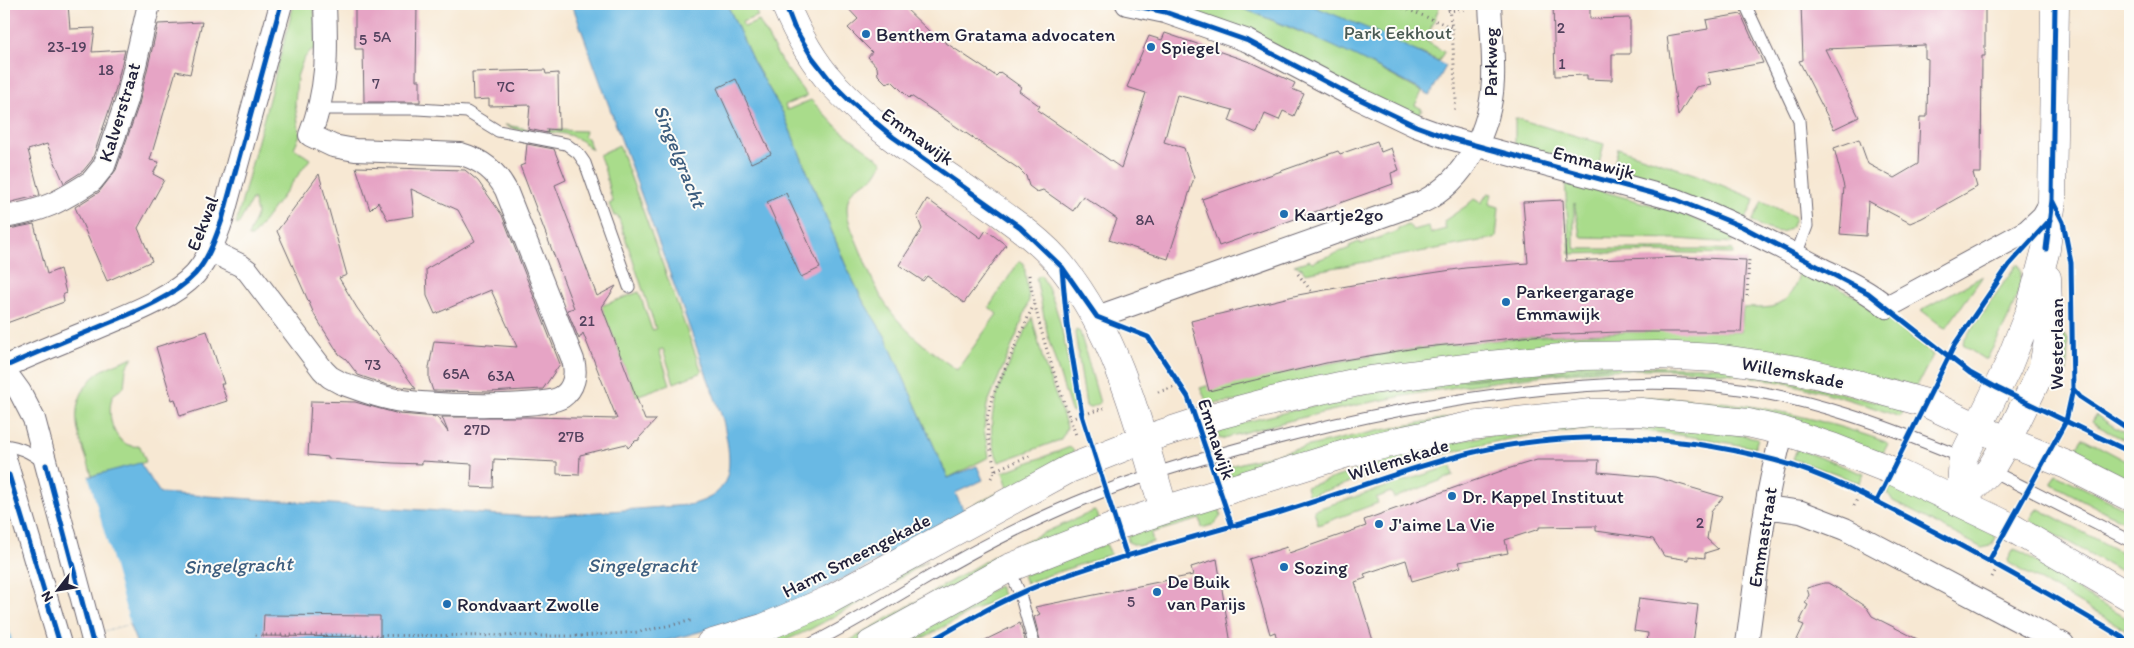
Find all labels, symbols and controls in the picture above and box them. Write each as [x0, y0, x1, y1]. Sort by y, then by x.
house number: 2 [1557, 18, 1566, 37]
park label: Park Eekhout [1344, 21, 1452, 44]
place label: Benthem Gratama advocaten [876, 23, 1115, 46]
house number: 5A [373, 27, 391, 46]
street label: Parkweg [1479, 27, 1502, 97]
marker: Benthem Gratama advocaten [860, 28, 872, 40]
house number: 5 [359, 30, 367, 49]
place label: Spiegel [1161, 36, 1220, 59]
house number: 23-19 [47, 37, 87, 56]
marker: Spiegel [1145, 41, 1157, 53]
house number: 1 [1558, 54, 1566, 73]
street label: Kalverstraat [93, 60, 145, 165]
house number: 18 [98, 60, 114, 79]
house number: 7 [372, 74, 380, 93]
house number: 7C [497, 77, 515, 96]
water label: Singelgracht [648, 101, 712, 213]
street label: Emmawijk [877, 102, 959, 171]
street label: Emmawijk [1550, 141, 1638, 185]
street label: Eekwal [182, 192, 224, 254]
place label: Kaartje2go [1294, 203, 1383, 226]
marker: Kaartje2go [1278, 208, 1290, 220]
house number: 8A [1135, 210, 1155, 229]
place label: Parkeergarage Emmawijk [1516, 280, 1634, 325]
marker: Parkeergarage Emmawijk [1500, 296, 1512, 308]
street label: Westerlaan [2045, 298, 2068, 390]
house number: 21 [579, 311, 595, 330]
street label: Willemskade [1740, 351, 1846, 394]
house number: 73 [365, 355, 382, 374]
house number: 65A [442, 364, 470, 383]
house number: 63A [487, 366, 515, 385]
street label: Emmawijk [1193, 396, 1241, 483]
house number: 27D [464, 420, 491, 439]
house number: 27B [558, 427, 584, 446]
street label: Willemskade [1345, 433, 1451, 486]
place label: Dr. Kappel Instituut [1462, 485, 1624, 508]
street label: Emmastraat [1743, 485, 1782, 589]
marker: Dr. Kappel Instituut [1446, 490, 1458, 502]
street label: Harm Smeengekade [778, 508, 934, 603]
place label: J'aime La Vie [1389, 513, 1495, 536]
house number: 2 [1696, 513, 1705, 532]
marker: J'aime La Vie [1373, 518, 1385, 530]
water label: Singelgracht [183, 551, 295, 579]
water label: Singelgracht [588, 553, 699, 577]
place label: Sozing [1294, 556, 1348, 579]
marker: Sozing [1278, 561, 1290, 573]
north arrow [32, 566, 82, 616]
place label: De Buik van Parijs [1167, 570, 1246, 615]
marker: De Buik van Parijs [1151, 586, 1163, 598]
text: N [38, 588, 57, 605]
house number: 5 [1127, 592, 1135, 611]
place label: Rondvaart Zwolle [457, 593, 599, 616]
marker: Rondvaart Zwolle [441, 598, 453, 610]

